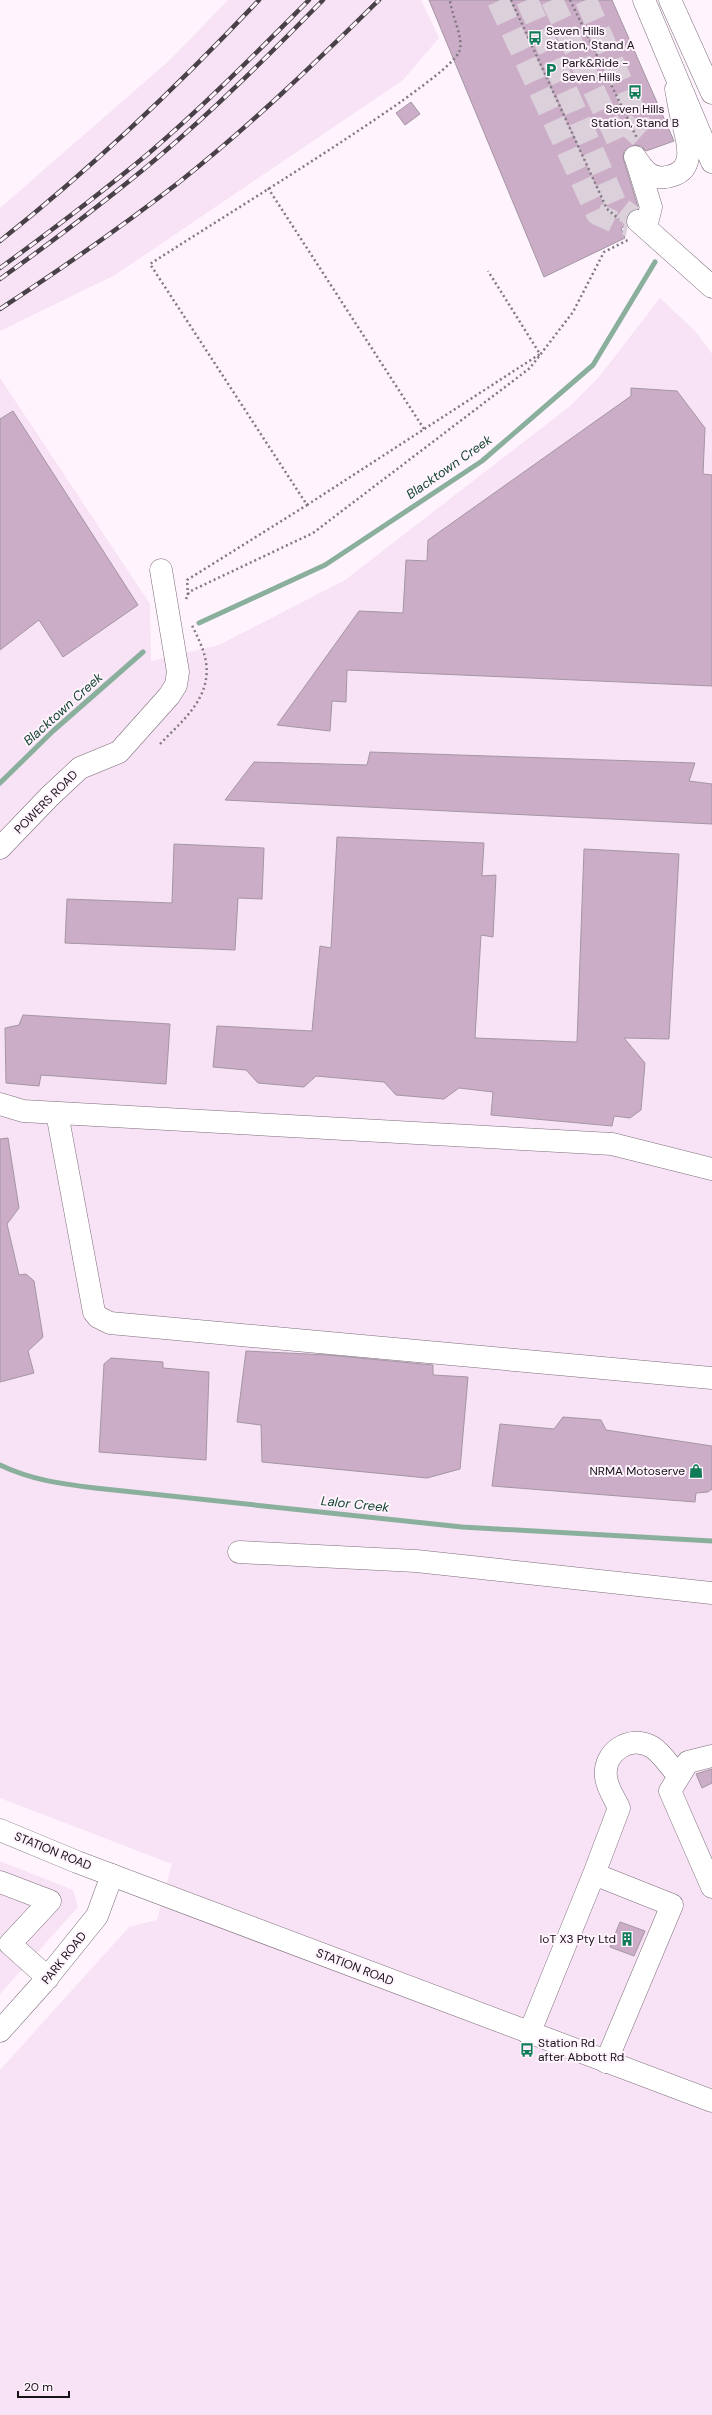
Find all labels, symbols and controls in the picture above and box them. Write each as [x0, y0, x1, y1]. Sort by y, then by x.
place label: Seven Hills Station, Stand A [546, 23, 635, 53]
bus stop icon: Seven Hills Station, Stand A [527, 30, 543, 46]
place label: Park&Ride - Seven Hills [562, 55, 629, 85]
parking icon: Park&Ride - Seven Hills [543, 62, 559, 78]
bus stop icon: Seven Hills Station, Stand B [627, 84, 643, 100]
place label: Seven Hills Station, Stand B [591, 101, 679, 131]
water label: Blacktown Creek [403, 431, 495, 503]
water label: Blacktown Creek [20, 669, 106, 749]
street label: POWERS ROAD [11, 767, 81, 837]
place label: NRMA Motoserve [590, 1463, 685, 1479]
shop icon: NRMA Motoserve [688, 1463, 704, 1479]
water label: Lalor Creek [320, 1492, 390, 1516]
street label: STATION ROAD [12, 1828, 94, 1874]
street label: PARK ROAD [38, 1928, 90, 1988]
place label: IoT X3 Pty Ltd [540, 1931, 616, 1947]
building icon: IoT X3 Pty Ltd [619, 1931, 635, 1947]
street label: STATION ROAD [314, 1945, 396, 1989]
place label: Station Rd after Abbott Rd [538, 2035, 624, 2065]
bus stop icon: Station Rd after Abbott Rd [519, 2042, 535, 2058]
scale bar [18, 2373, 69, 2399]
text: 20 m [24, 2379, 53, 2395]

